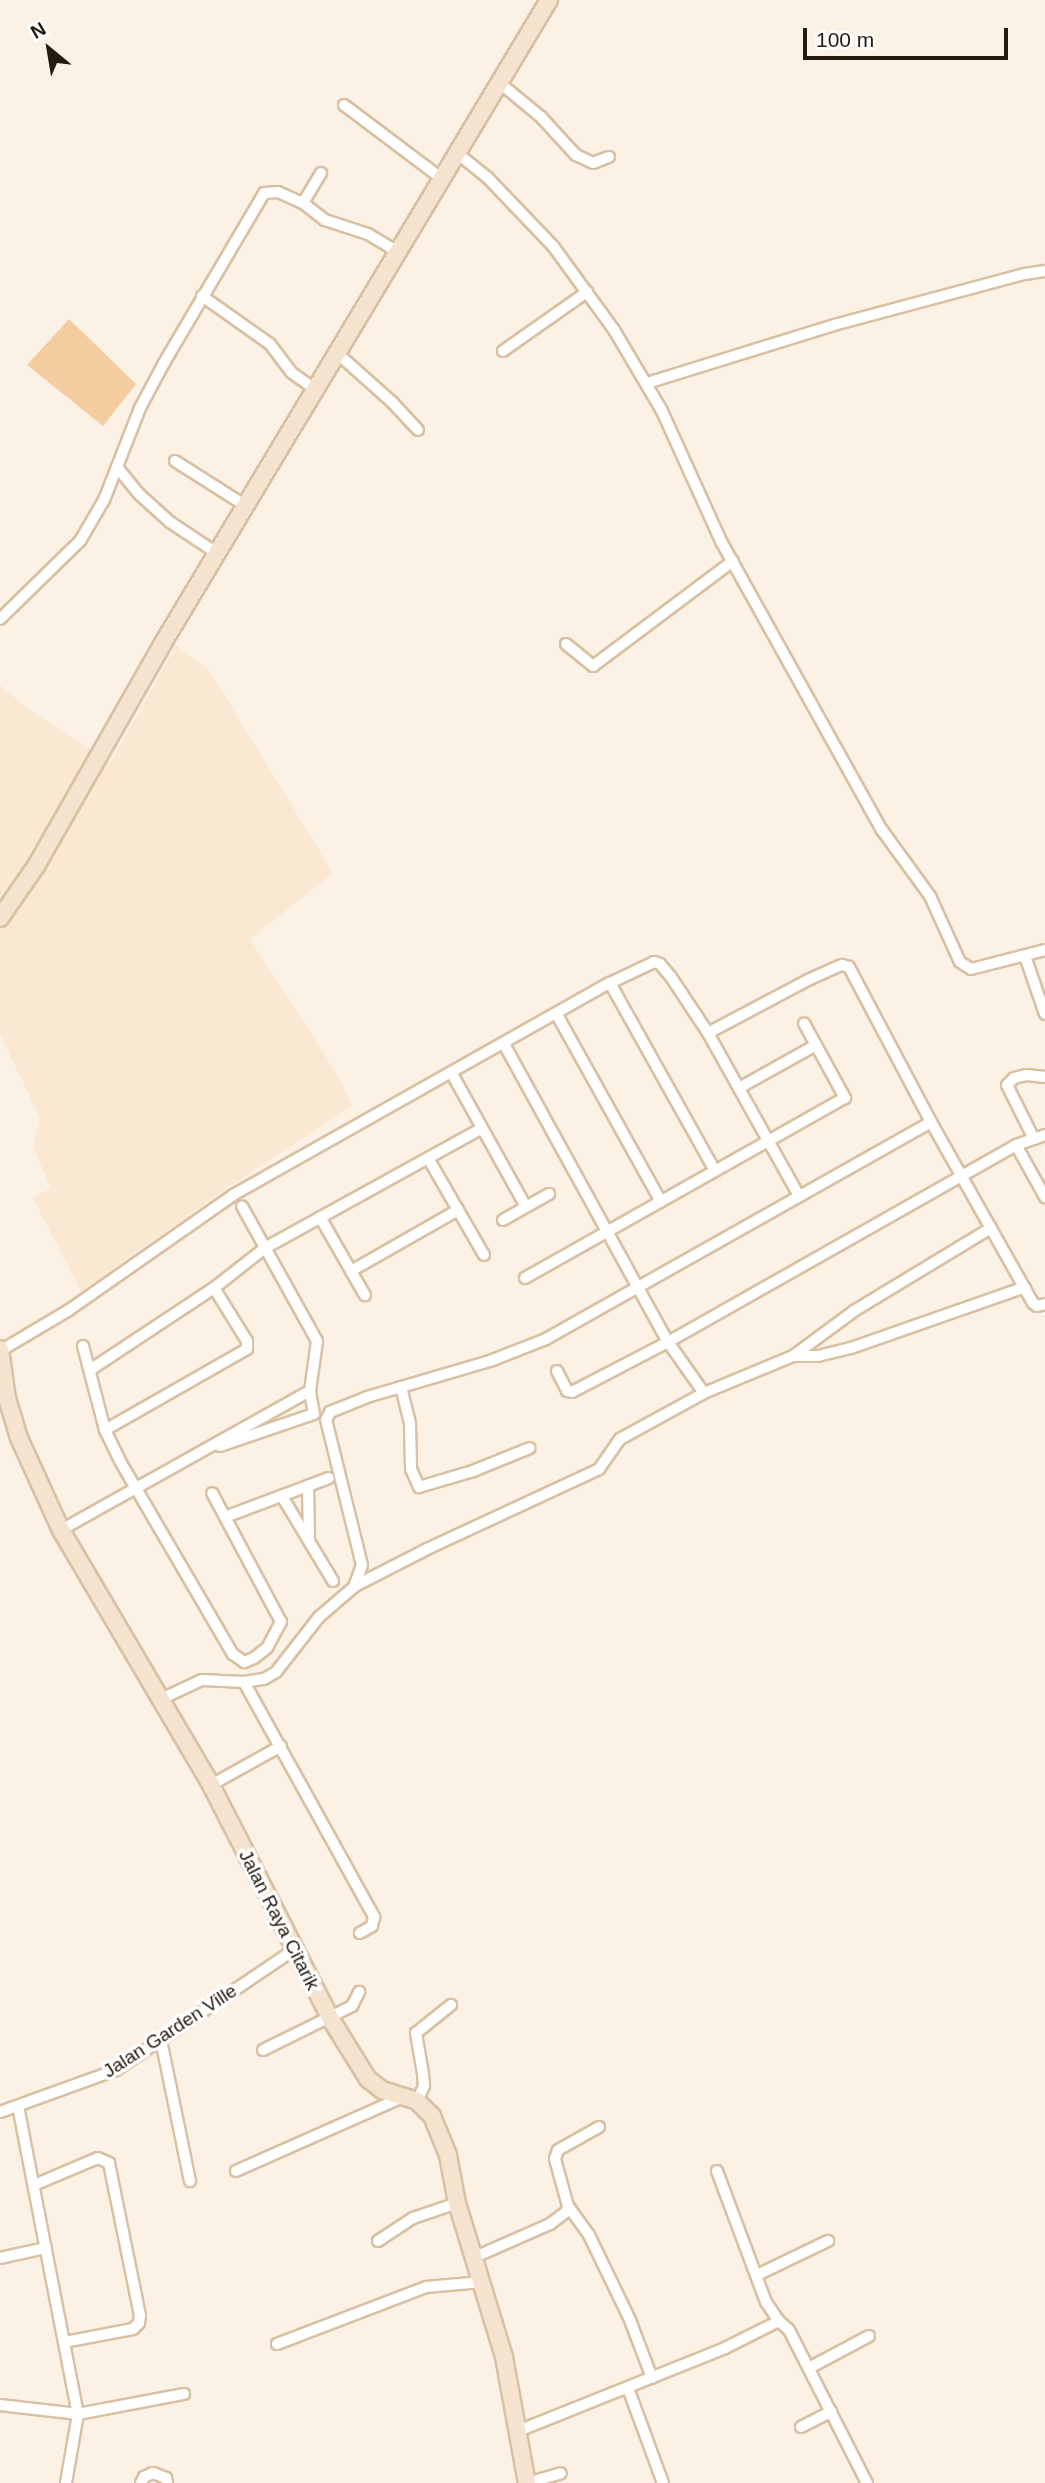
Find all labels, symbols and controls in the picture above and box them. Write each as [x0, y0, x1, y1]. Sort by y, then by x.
north arrow [14, 14, 84, 84]
scale bar [807, 14, 1012, 58]
text: N [27, 18, 49, 43]
text: 100 m [816, 28, 874, 51]
street label: Jalan Raya Citarik [234, 1846, 324, 1994]
street label: Jalan Garden Ville [99, 1979, 241, 2083]

